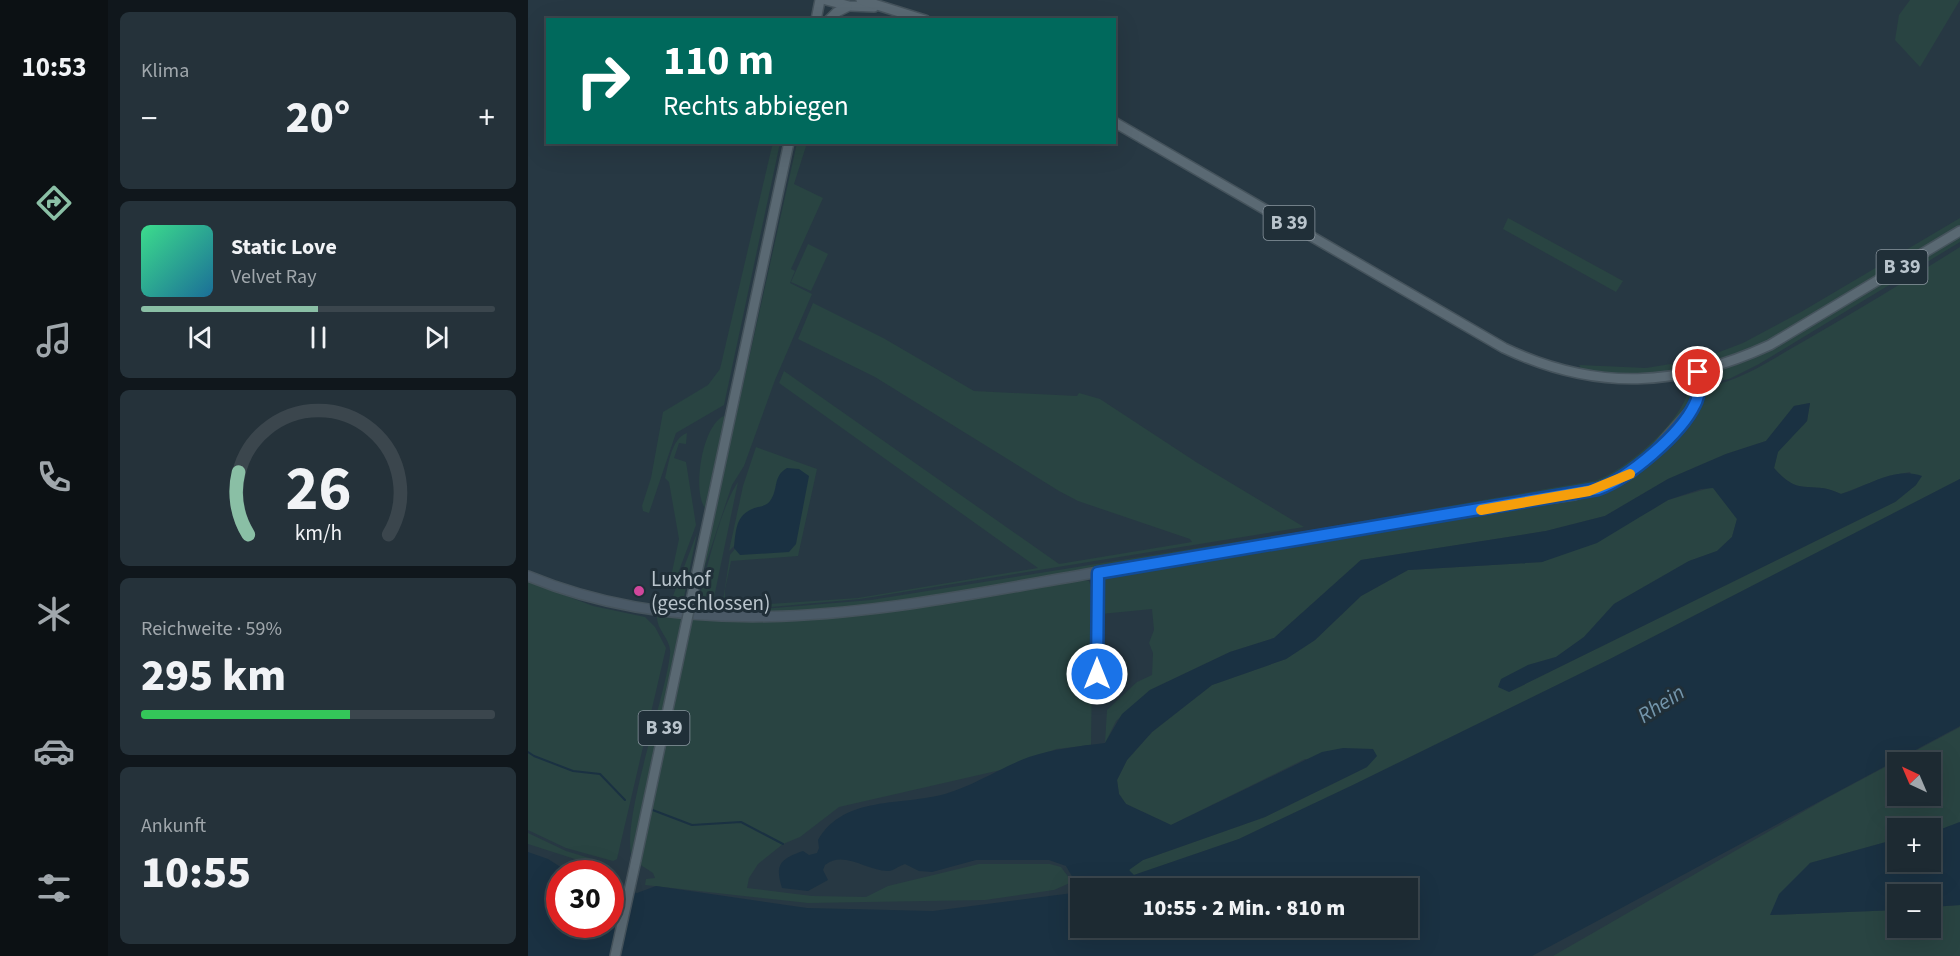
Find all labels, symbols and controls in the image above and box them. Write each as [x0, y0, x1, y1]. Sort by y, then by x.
text: 110 m [663, 31, 774, 91]
icon: right [564, 42, 642, 120]
text: 10:53 [21, 48, 87, 87]
text: Klima [141, 57, 189, 85]
text: 20° [286, 86, 350, 150]
text: Rechts abbiegen [663, 87, 849, 126]
text: − [141, 95, 157, 142]
text: + [479, 95, 495, 142]
icon: directions [33, 182, 75, 224]
road number: B 39 [1264, 206, 1314, 240]
text: Static Love [231, 231, 337, 263]
road number: B 39 [1876, 250, 1928, 284]
text: Velvet Ray [231, 263, 317, 291]
icon: music [33, 319, 75, 361]
icon: previous [184, 321, 217, 354]
icon: pause [302, 321, 335, 354]
icon: next [420, 321, 453, 354]
pin [1672, 346, 1723, 397]
icon: arrive [1681, 355, 1714, 388]
text: 26 [285, 445, 351, 534]
icon: phone [33, 456, 75, 498]
text: km/h [294, 518, 342, 549]
place label: Luxhof (geschlossen) [651, 564, 770, 618]
marker: Luxhof (geschlossen) [632, 584, 646, 598]
icon: climate [33, 593, 75, 635]
text: Reichweite · 59% [141, 615, 282, 643]
position arrow [1065, 642, 1129, 706]
text: 295 km [141, 644, 286, 708]
water label: Rhein [1631, 677, 1691, 731]
road number: B 39 [638, 711, 690, 745]
icon: car [33, 730, 75, 772]
north arrow [1887, 752, 1941, 806]
map controls [1887, 752, 1941, 938]
text: Ankunft [141, 812, 206, 840]
button: + [1887, 818, 1941, 872]
text: 10:55 [141, 841, 251, 905]
speed limit sign: 30 [546, 860, 624, 938]
icon: filters [33, 867, 75, 909]
button: − [1887, 884, 1941, 938]
text: 10:55 · 2 Min. · 810 m [1143, 892, 1345, 924]

